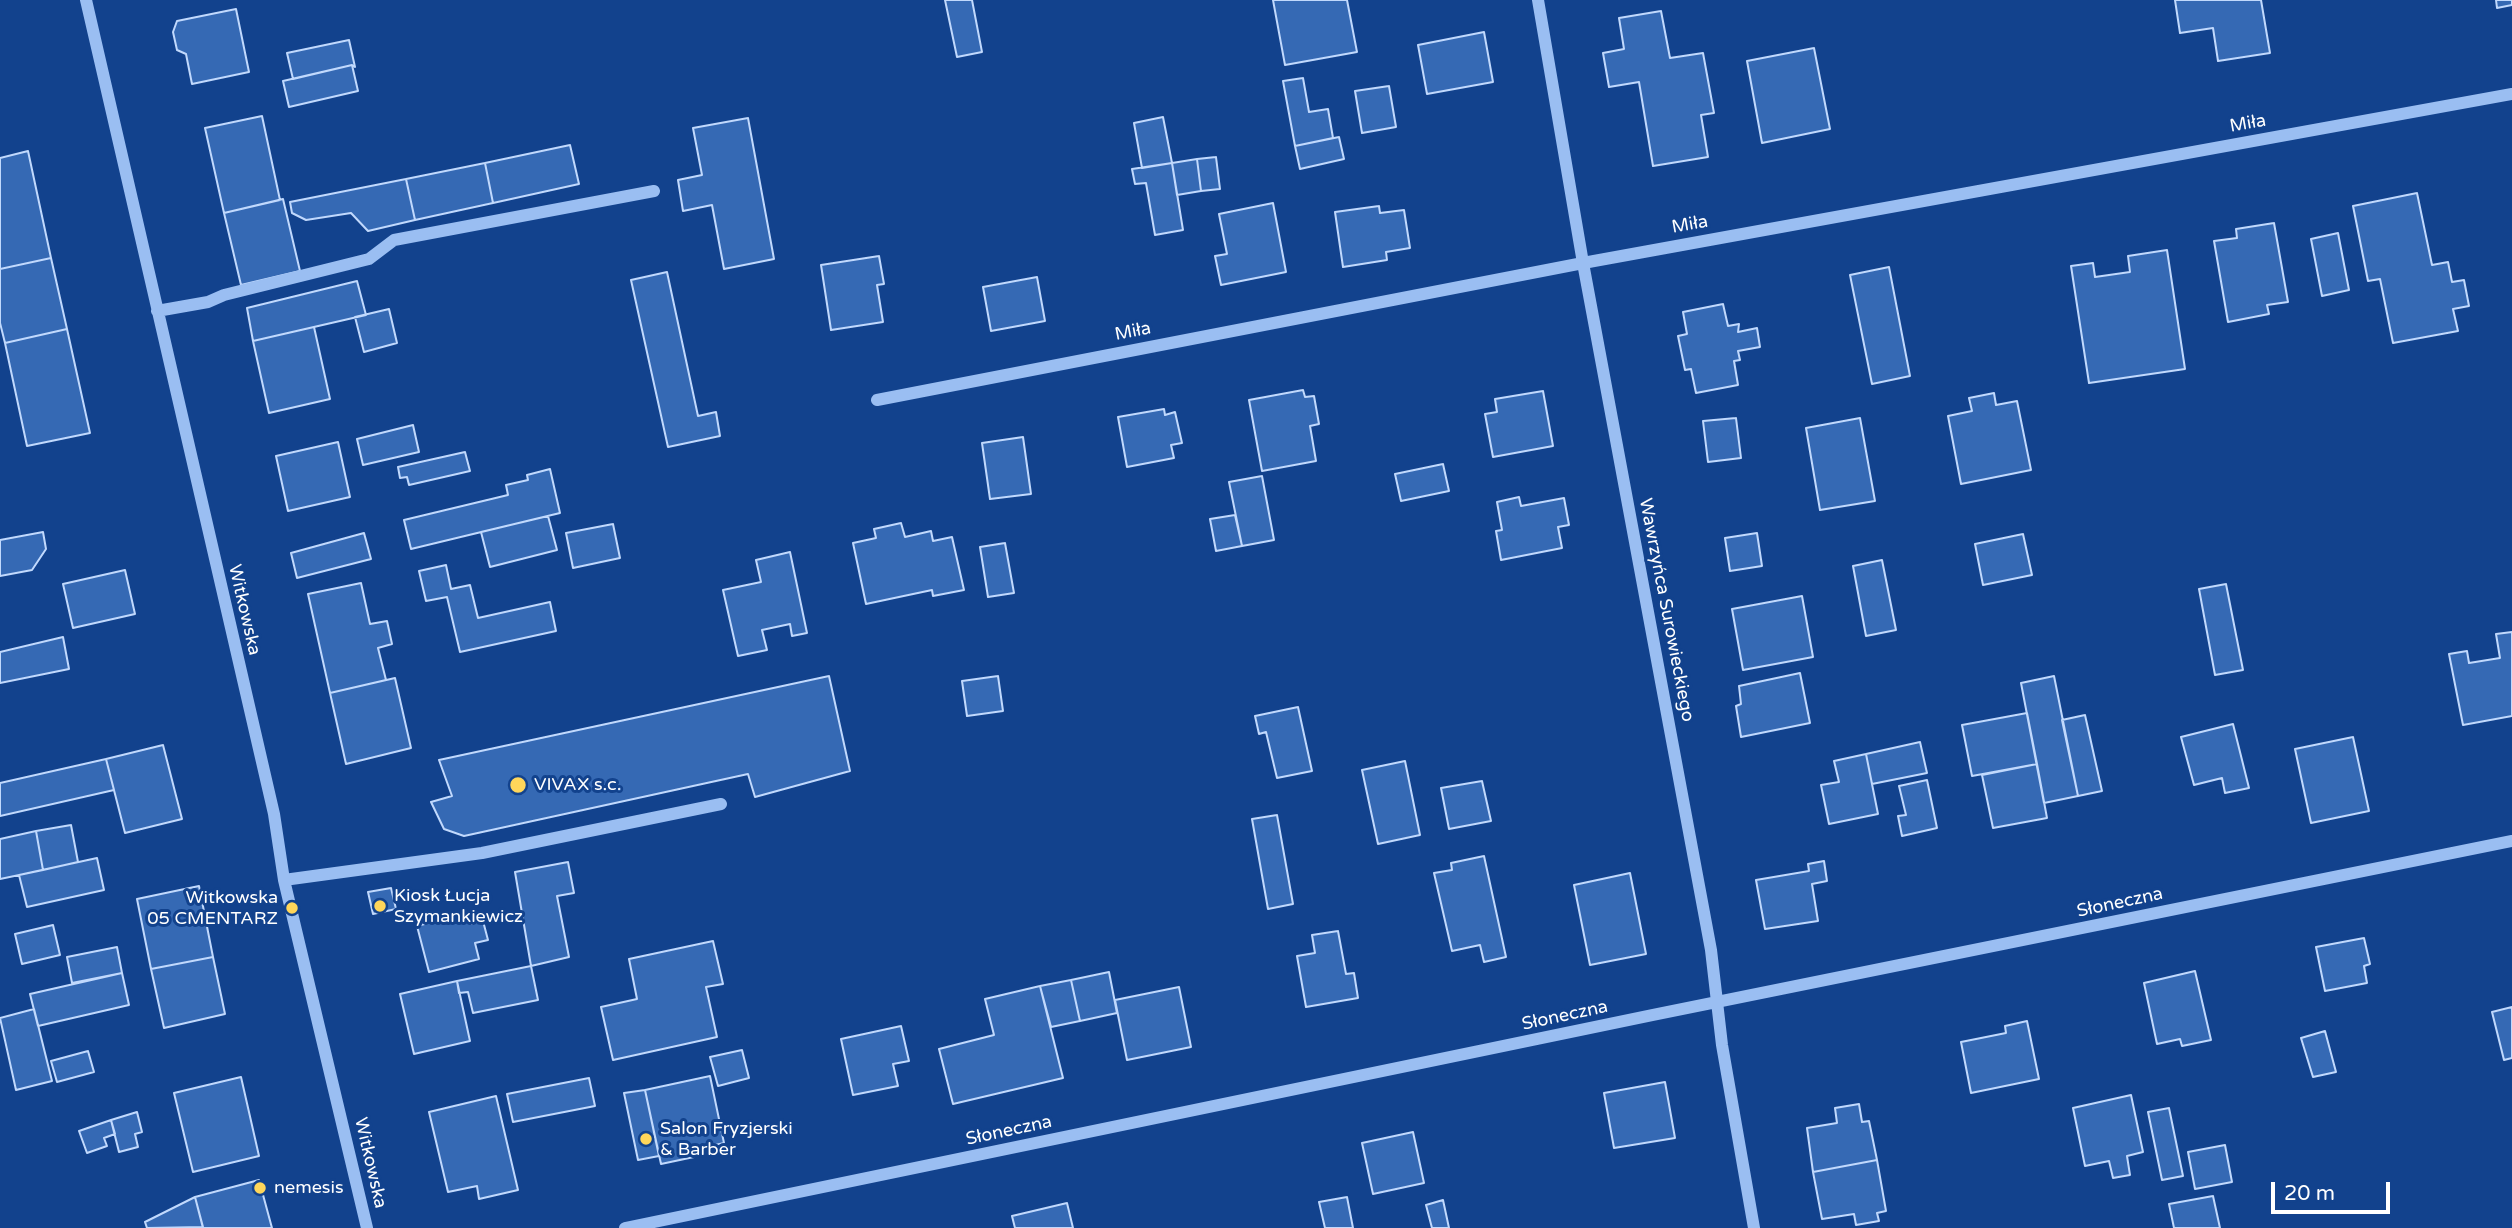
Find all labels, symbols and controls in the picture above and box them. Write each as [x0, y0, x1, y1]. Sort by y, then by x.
street label: Miła [2228, 110, 2268, 138]
street label: Miła [1670, 211, 1710, 239]
street label: Miła [1113, 318, 1153, 346]
street label: Wawrzyńca Surowieckiego [1634, 496, 1698, 724]
street label: Witkowska [223, 563, 265, 657]
place label: VIVAX s.c. [534, 774, 621, 796]
marker: VIVAX s.c. [508, 775, 528, 795]
street label: Słoneczna [2075, 883, 2165, 923]
place label: Kiosk Łucja Szymankiewicz [394, 885, 523, 928]
place label: Witkowska 05 CMENTARZ [147, 887, 278, 930]
marker: Kiosk Łucja Szymankiewicz [372, 898, 388, 914]
marker: Witkowska 05 CMENTARZ [284, 900, 300, 916]
street label: Słoneczna [1520, 996, 1610, 1036]
street label: Słoneczna [964, 1111, 1054, 1151]
street label: Witkowska [349, 1116, 391, 1210]
place label: Salon Fryzjerski & Barber [660, 1118, 793, 1160]
marker: Salon Fryzjerski & Barber [638, 1131, 654, 1147]
scale bar [2274, 1168, 2393, 1212]
place label: nemesis [274, 1177, 344, 1199]
marker: nemesis [252, 1180, 268, 1196]
text: 20 m [2284, 1181, 2335, 1206]

